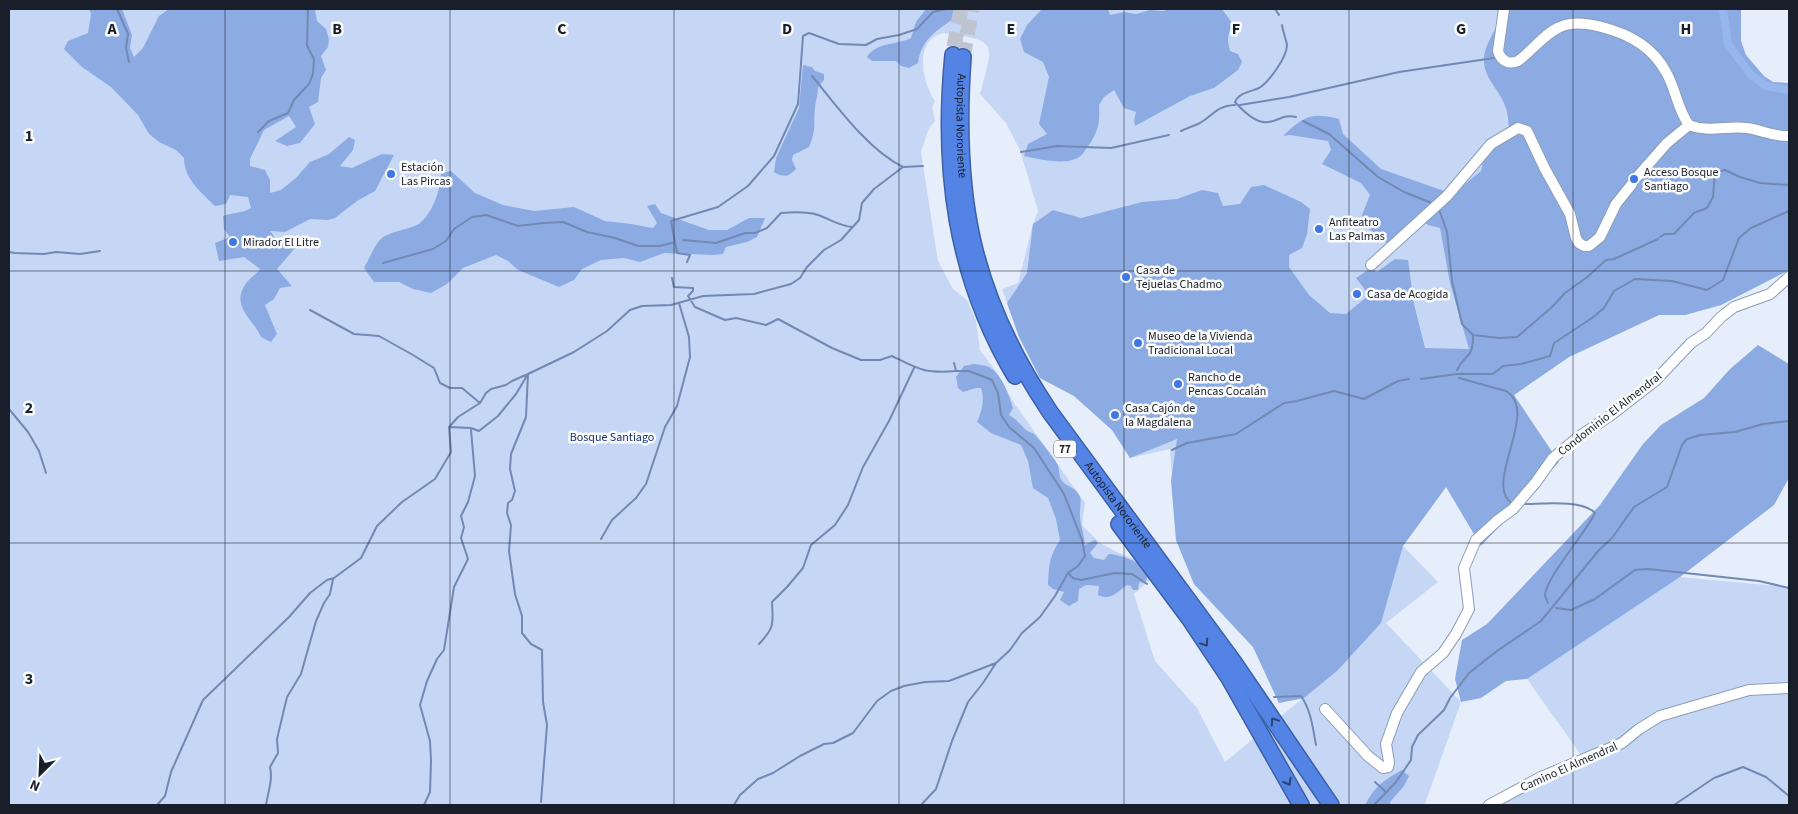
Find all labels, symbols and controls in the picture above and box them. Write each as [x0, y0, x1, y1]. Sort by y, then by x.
text: A [106, 18, 117, 40]
text: B [332, 18, 342, 40]
text: C [557, 18, 567, 40]
text: D [782, 18, 792, 40]
text: E [1007, 18, 1015, 40]
text: F [1232, 18, 1240, 40]
text: G [1456, 18, 1466, 40]
text: H [1681, 18, 1691, 40]
street label: Autopista Nororiente [952, 73, 971, 179]
text: 1 [25, 125, 33, 147]
place label: Estación Las Pircas [401, 159, 451, 190]
place label: Acceso Bosque Santiago [1644, 164, 1719, 195]
marker: Estación Las Pircas [385, 168, 397, 180]
marker: Acceso Bosque Santiago [1628, 173, 1640, 185]
place label: Anfiteatro Las Palmas [1329, 214, 1385, 245]
marker: Anfiteatro Las Palmas [1313, 223, 1325, 235]
place label: Mirador El Litre [243, 234, 319, 251]
marker: Mirador El Litre [227, 236, 239, 248]
place label: Casa de Tejuelas Chadmo [1136, 262, 1222, 293]
marker: Casa de Tejuelas Chadmo [1120, 271, 1132, 283]
place label: Casa de Acogida [1367, 286, 1448, 303]
marker: Casa de Acogida [1351, 288, 1363, 300]
place label: Museo de la Vivienda Tradicional Local [1148, 328, 1253, 359]
marker: Museo de la Vivienda Tradicional Local [1132, 337, 1144, 349]
street label: Condominio El Almendral [1554, 368, 1666, 460]
place label: Rancho de Pencas Cocalán [1188, 369, 1266, 400]
marker: Rancho de Pencas Cocalán [1172, 378, 1184, 390]
text: 2 [25, 397, 33, 419]
place label: Casa Cajón de la Magdalena [1125, 400, 1195, 431]
marker: Casa Cajón de la Magdalena [1109, 409, 1121, 421]
park label: Bosque Santiago [570, 429, 654, 446]
road number: 77 [1054, 440, 1076, 458]
street label: Autopista Nororiente [1081, 458, 1156, 552]
one-way arrow [1199, 637, 1208, 647]
text: 3 [25, 668, 33, 690]
one-way arrow [1271, 717, 1281, 726]
street label: Camino El Almendral [1518, 738, 1620, 796]
north arrow [15, 749, 65, 799]
text: N [27, 774, 43, 796]
one-way arrow [1282, 777, 1292, 786]

